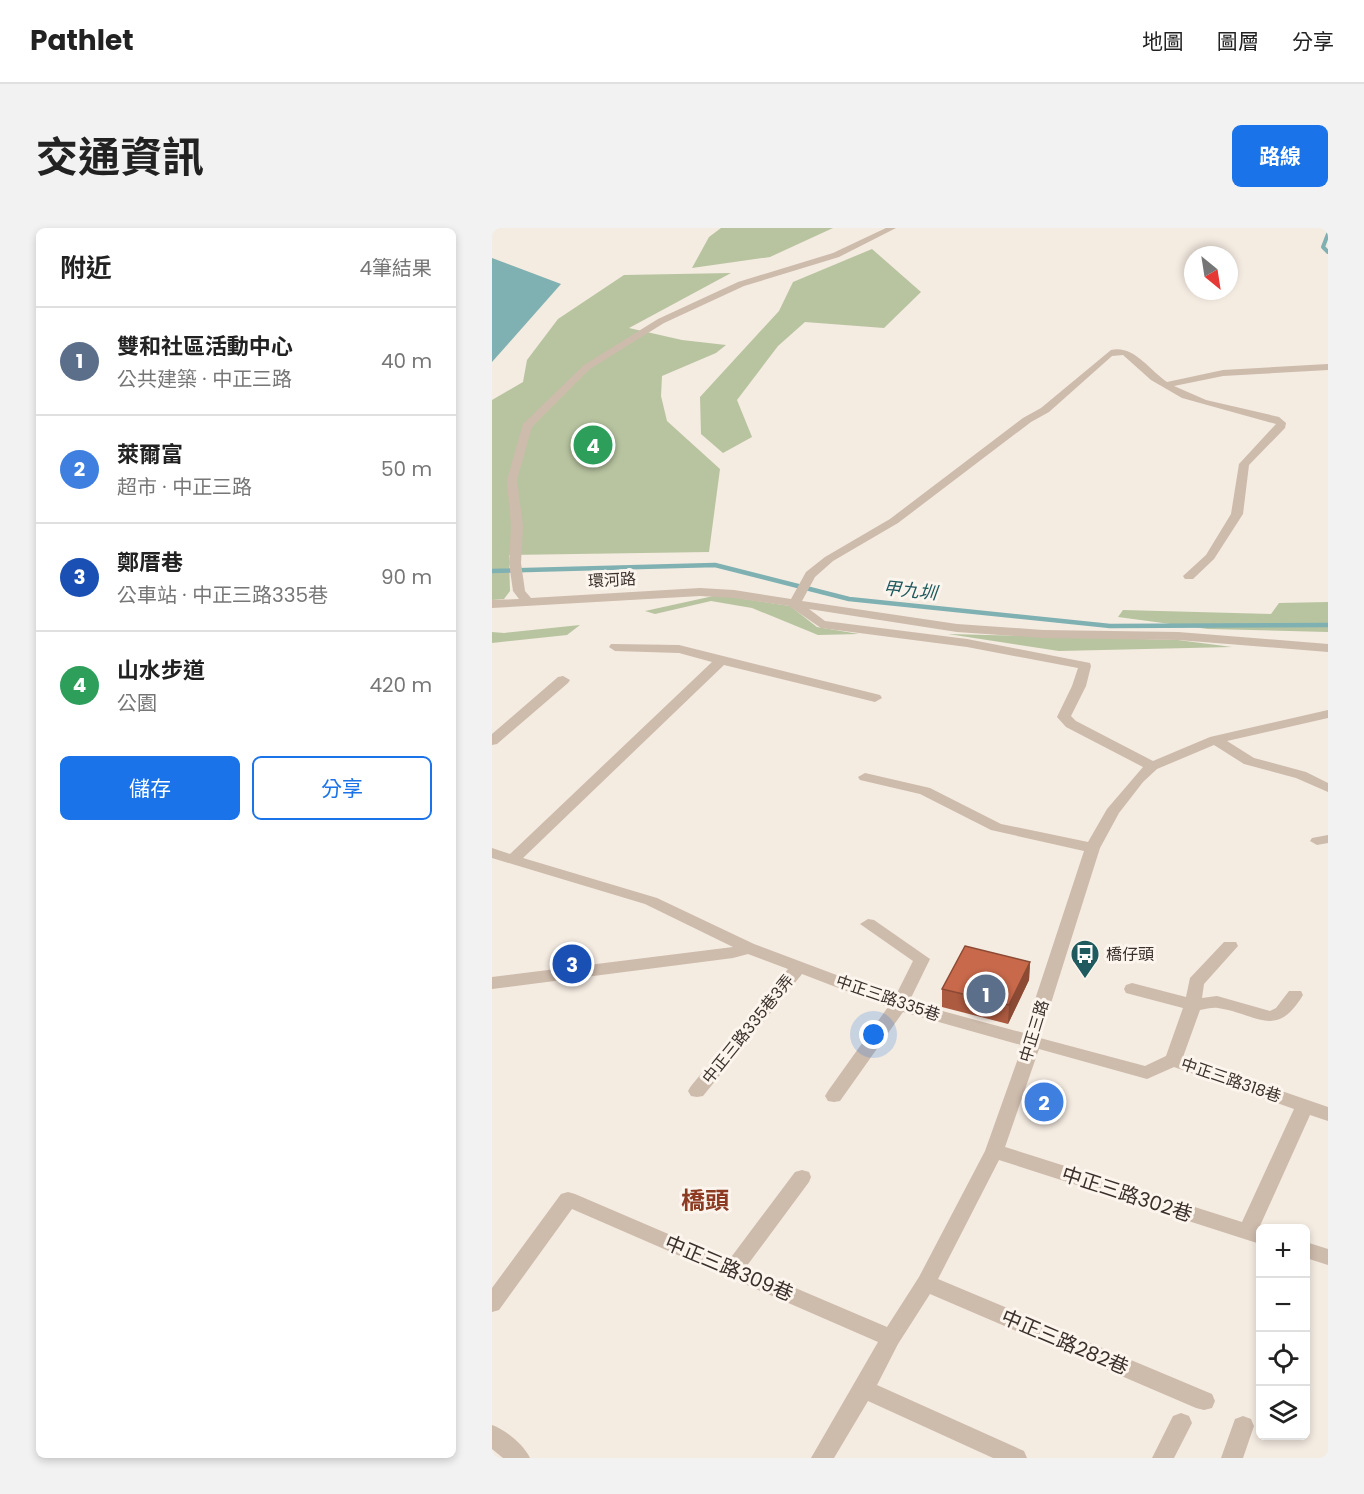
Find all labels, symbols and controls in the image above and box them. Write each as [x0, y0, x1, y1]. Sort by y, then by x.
text: Pathlet [30, 21, 134, 60]
text: 地圖 [1142, 27, 1184, 56]
text: 圖層 [1217, 27, 1259, 56]
text: 分享 [1292, 27, 1334, 56]
button: 路線 [1232, 125, 1328, 187]
text: 交通資訊 [36, 128, 204, 187]
north arrow [1184, 246, 1238, 300]
text: 附近 [60, 250, 112, 286]
text: 4筆結果 [359, 254, 432, 282]
text: 雙和社區活動中心 [117, 331, 293, 362]
text: 1 [76, 347, 83, 375]
text: 40 m [381, 347, 432, 375]
text: 公共建築 · 中正三路 [117, 365, 292, 393]
pin: 4 [574, 422, 612, 468]
text: 萊爾富 [117, 439, 183, 470]
text: 2 [74, 455, 85, 483]
text: 50 m [381, 455, 432, 483]
text: 超市 · 中正三路 [117, 473, 252, 501]
text: 鄭厝巷 [117, 547, 183, 578]
text: 3 [73, 563, 86, 591]
text: 90 m [381, 563, 432, 591]
street label: 環河路 [587, 567, 637, 593]
water label: 甲九圳 [882, 575, 941, 606]
text: 公車站 · 中正三路335巷 [117, 581, 328, 609]
text: 山水步道 [117, 655, 205, 686]
text: 4 [73, 671, 86, 699]
text: 420 m [369, 671, 432, 699]
text: 公園 [117, 689, 157, 717]
button: 儲存 [60, 756, 240, 820]
button: 分享 [252, 756, 432, 820]
bus stop icon: 橋仔頭 [1069, 938, 1101, 980]
pin: 3 [552, 942, 592, 986]
place label: 橋仔頭 [1106, 943, 1154, 966]
street label: 中正三路335巷 [833, 969, 943, 1027]
street label: 中正三路335巷3弄 [697, 970, 799, 1088]
pin: 1 [966, 972, 1006, 1017]
street label: 中正三路 [1014, 997, 1054, 1065]
your location [859, 1020, 888, 1049]
street label: 中正三路318巷 [1178, 1052, 1284, 1108]
pin: 2 [1024, 1080, 1064, 1124]
street label: 中正三路302巷 [1058, 1160, 1196, 1228]
district label: 橋頭 [681, 1184, 729, 1217]
map controls [1256, 1224, 1310, 1440]
button: + [1256, 1224, 1310, 1278]
street label: 中正三路309巷 [660, 1228, 798, 1308]
button: − [1256, 1278, 1310, 1332]
street label: 中正三路282巷 [997, 1303, 1133, 1381]
button: locate [1256, 1332, 1310, 1386]
button: layers [1256, 1386, 1310, 1440]

